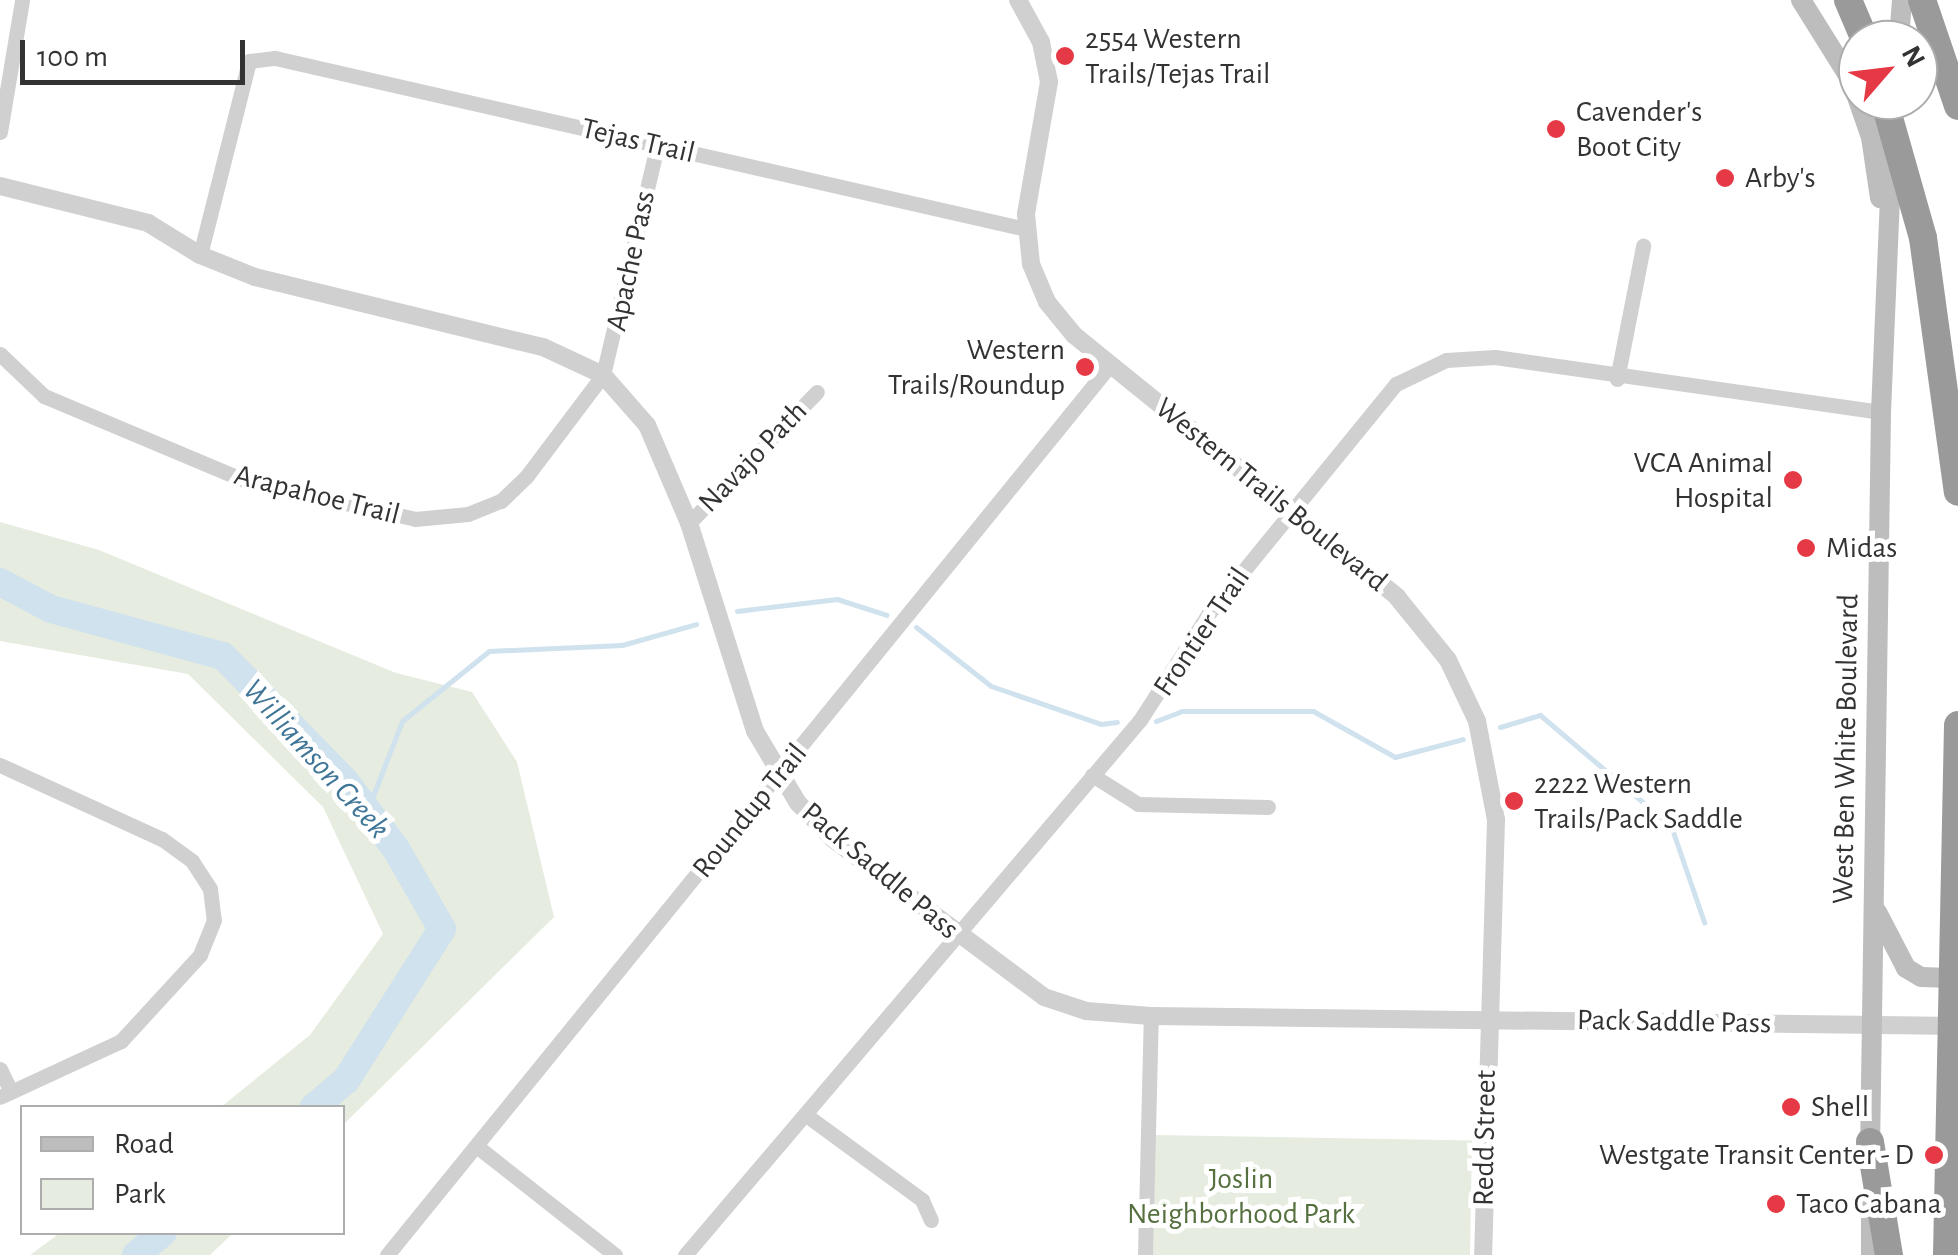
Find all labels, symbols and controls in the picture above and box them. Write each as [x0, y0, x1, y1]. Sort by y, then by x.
scale bar [25, 20, 250, 82]
north arrow [1838, 20, 1938, 120]
place label: 2554 Western Trails/Tejas Trail [1085, 21, 1271, 92]
text: 100 m [37, 42, 108, 72]
text: N [1896, 42, 1930, 72]
marker: 2554 Western Trails/Tejas Trail [1054, 45, 1076, 67]
place label: Cavender's Boot City [1576, 94, 1702, 164]
street label: Tejas Trail [578, 111, 698, 171]
marker: Cavender's Boot City [1545, 118, 1567, 140]
place label: Arby's [1745, 160, 1816, 196]
marker: Arby's [1714, 167, 1736, 189]
street label: Apache Pass [599, 187, 663, 335]
place label: Western Trails/Roundup [888, 332, 1065, 402]
marker: Western Trails/Roundup [1074, 356, 1096, 378]
street label: Western Trails Boulevard [1148, 390, 1394, 600]
street label: Navajo Path [691, 394, 815, 520]
place label: VCA Animal Hospital [1634, 445, 1773, 516]
street label: Arapahoe Trail [231, 457, 403, 533]
marker: VCA Animal Hospital [1782, 469, 1804, 491]
place label: Midas [1826, 530, 1897, 566]
marker: Midas [1795, 537, 1817, 559]
street label: Frontier Trail [1146, 561, 1258, 703]
street label: West Ben White Boulevard [1825, 594, 1867, 904]
water label: Williamson Creek [234, 671, 398, 847]
street label: Roundup Trail [685, 737, 815, 885]
place label: 2222 Western Trails/Pack Saddle [1534, 766, 1743, 836]
marker: 2222 Western Trails/Pack Saddle [1503, 790, 1525, 812]
street label: Pack Saddle Pass [794, 795, 966, 947]
street label: Pack Saddle Pass [1577, 1002, 1771, 1042]
street label: Redd Street [1466, 1070, 1504, 1206]
place label: Shell [1811, 1089, 1869, 1125]
marker: Shell [1780, 1096, 1802, 1118]
legend [20, 1105, 345, 1235]
text: Road [114, 1129, 174, 1159]
place label: Westgate Transit Center - D [1599, 1137, 1914, 1173]
marker: Westgate Transit Center - D [1923, 1144, 1945, 1166]
park label: Joslin Neighborhood Park [1127, 1161, 1355, 1232]
text: Park [114, 1179, 166, 1209]
place label: Taco Cabana [1796, 1186, 1942, 1222]
marker: Taco Cabana [1765, 1193, 1787, 1215]

